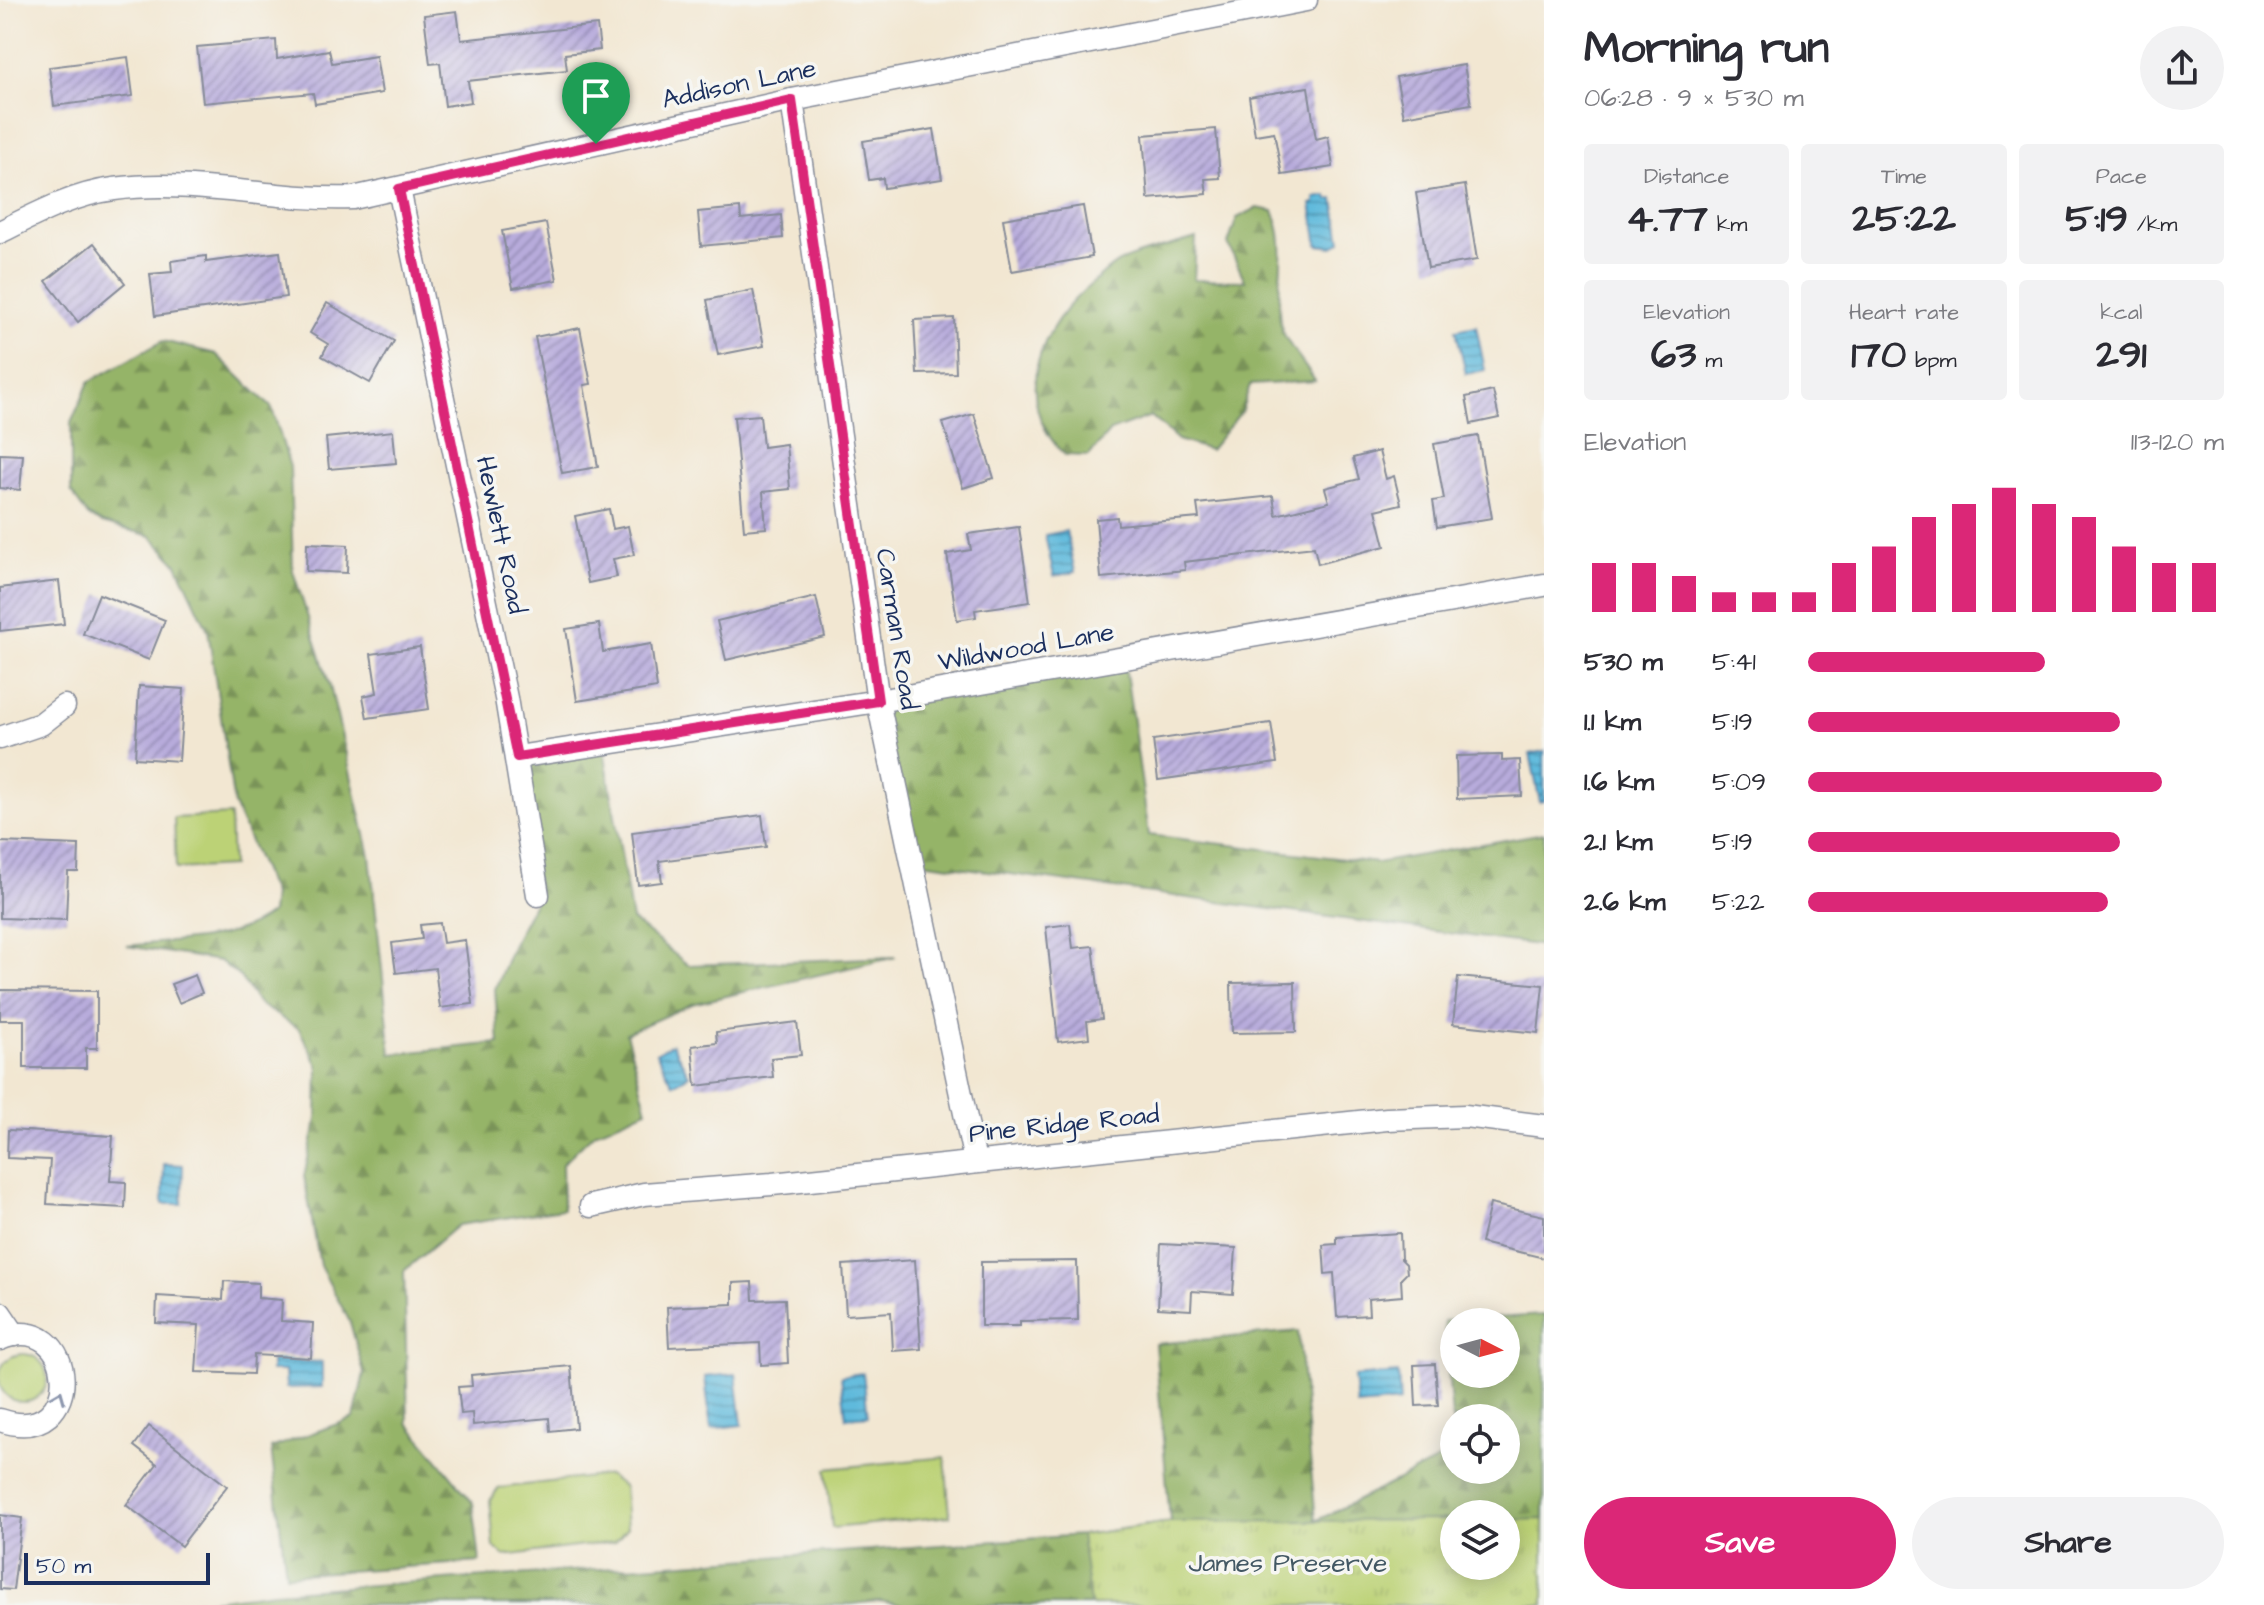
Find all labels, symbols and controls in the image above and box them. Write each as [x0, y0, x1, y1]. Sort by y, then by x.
text: Morning run [1584, 19, 1829, 80]
button: share [2140, 26, 2224, 110]
street label: Addison Lane [659, 50, 819, 118]
pin [562, 62, 630, 144]
icon: arrive [574, 74, 618, 118]
text: 06:28 · 9 × 530 m [1584, 80, 1804, 116]
text: Distance [1644, 161, 1729, 192]
text: Time [1881, 161, 1927, 192]
text: Pace [2096, 161, 2147, 192]
text: 4.77 [1626, 192, 1708, 247]
text: 25:22 [1852, 192, 1956, 247]
text: 5:19 [2065, 192, 2128, 247]
text: km [1708, 209, 1747, 240]
text: /km [2128, 209, 2178, 240]
text: Elevation [1643, 297, 1730, 328]
text: Heart rate [1849, 297, 1959, 328]
text: kcal [2100, 297, 2142, 328]
text: 63 [1651, 328, 1696, 383]
text: 170 [1851, 328, 1906, 383]
text: 291 [2096, 328, 2147, 383]
text: m [1696, 345, 1722, 376]
text: bpm [1906, 345, 1957, 376]
text: Elevation [1584, 424, 1686, 460]
text: 113–120 m [2131, 424, 2224, 460]
street label: Hewlett Road [467, 453, 535, 617]
street label: Carman Road [867, 546, 927, 712]
street label: Wildwood Lane [935, 614, 1117, 680]
text: 530 m [1584, 644, 1663, 680]
text: 5:41 [1712, 644, 1756, 680]
text: 1.1 km [1584, 704, 1641, 740]
text: 5:19 [1712, 704, 1753, 740]
text: 1.6 km [1584, 764, 1654, 800]
text: 5:09 [1712, 764, 1766, 800]
text: 2.1 km [1584, 824, 1652, 860]
text: 5:19 [1712, 824, 1753, 860]
text: 2.6 km [1584, 884, 1665, 920]
text: 5:22 [1712, 884, 1765, 920]
street label: Pine Ridge Road [967, 1096, 1161, 1154]
north arrow [1440, 1308, 1520, 1388]
map controls [1440, 1308, 1520, 1580]
one-way arrow [49, 1390, 66, 1404]
button: locate [1440, 1404, 1520, 1484]
button: Save [1584, 1497, 1896, 1589]
button: Share [1912, 1497, 2224, 1589]
button: layers [1440, 1500, 1520, 1580]
park label: James Preserve [1189, 1545, 1387, 1581]
scale bar [24, 1549, 210, 1585]
text: 50 m [36, 1551, 91, 1582]

